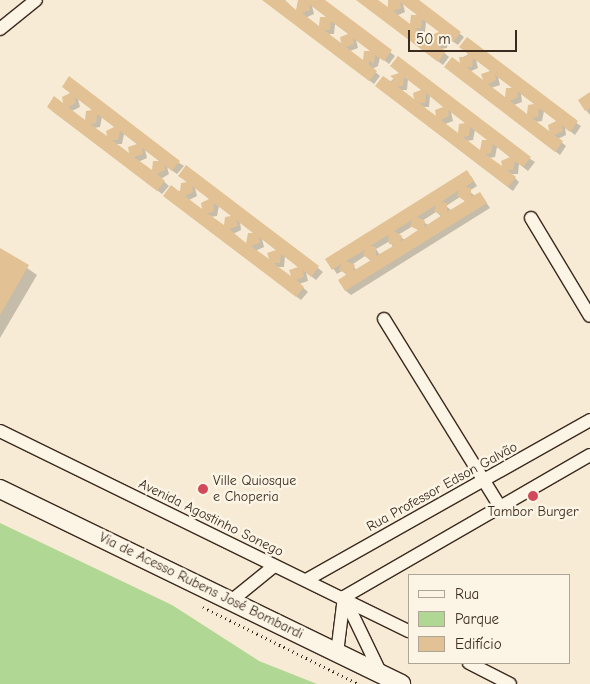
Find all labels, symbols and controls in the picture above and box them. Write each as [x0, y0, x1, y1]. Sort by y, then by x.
scale bar [410, 20, 519, 52]
text: 50 m [416, 30, 451, 48]
street label: Rua Professor Edson Galvão [364, 438, 520, 536]
place label: Ville Quiosque e Choperia [213, 473, 296, 506]
street label: Avenida Agostinho Sonego [136, 476, 286, 560]
marker: Ville Quiosque e Choperia [197, 483, 209, 495]
marker: Tambor Burger [527, 490, 539, 502]
place label: Tambor Burger [488, 504, 578, 520]
street label: Via de Acesso Rubens José Bombardi [96, 529, 306, 643]
legend [408, 574, 570, 664]
text: Rua [455, 585, 479, 603]
text: Parque [455, 610, 499, 628]
text: Edifício [455, 635, 502, 653]

